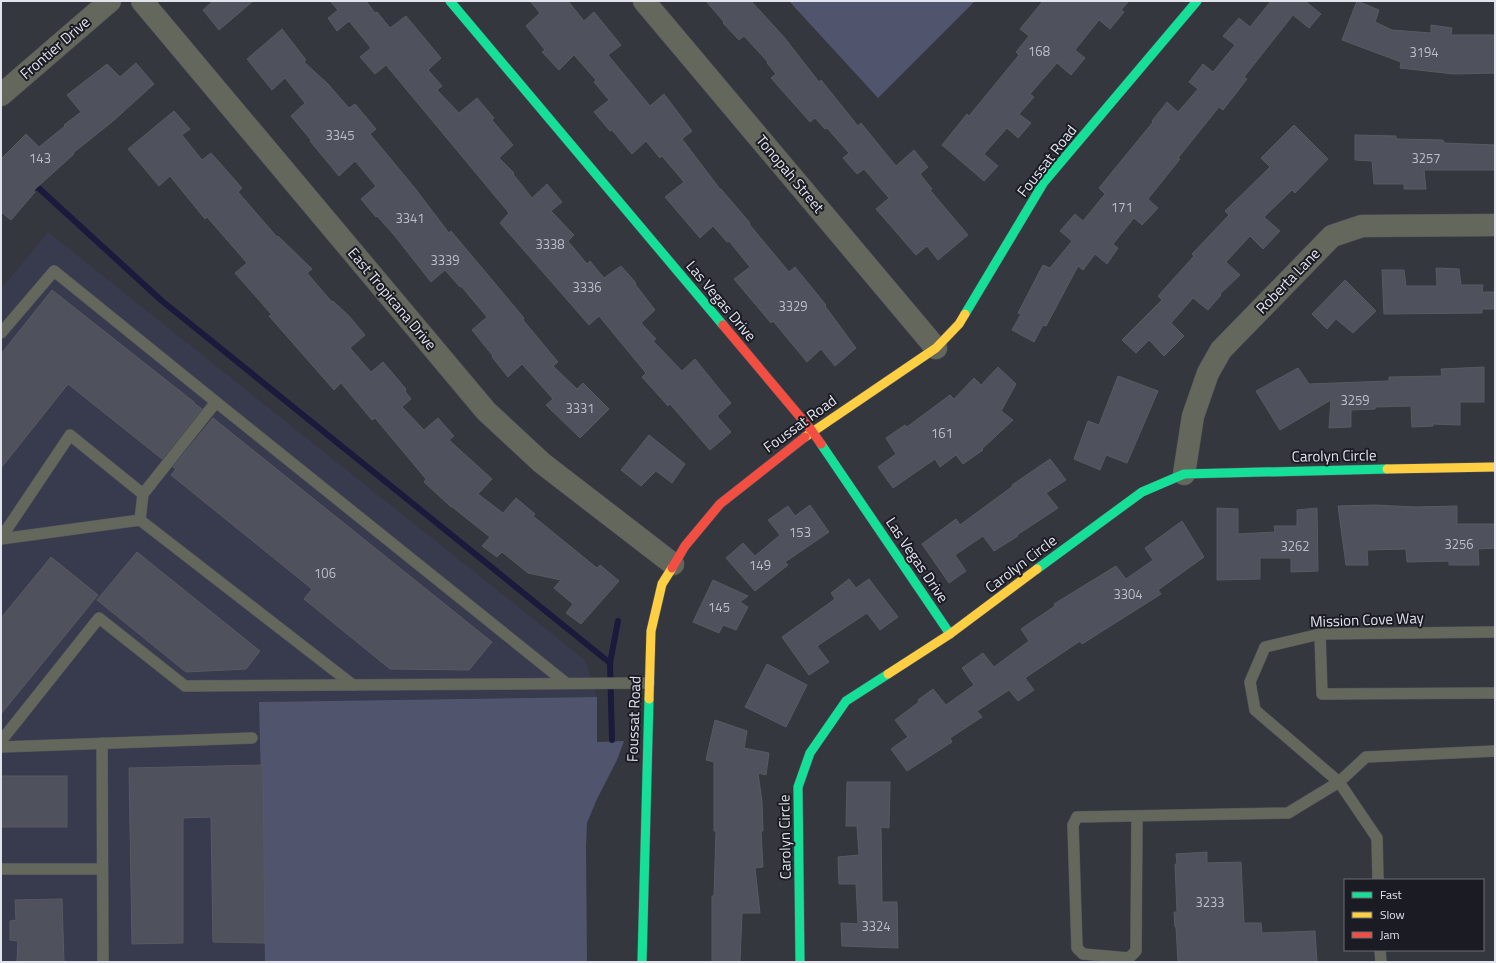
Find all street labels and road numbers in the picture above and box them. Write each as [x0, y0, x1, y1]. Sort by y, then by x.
street label: Frontier Drive [15, 11, 95, 85]
street label: Foussat Road [1011, 120, 1082, 202]
street label: Tonopah Street [751, 130, 830, 218]
street label: East Tropicana Drive [342, 242, 442, 355]
street label: Roberta Lane [1250, 242, 1325, 319]
street label: Las Vegas Drive [681, 255, 762, 346]
street label: Foussat Road [758, 389, 841, 458]
street label: Carolyn Circle [1291, 443, 1377, 468]
street label: Las Vegas Drive [880, 512, 955, 607]
street label: Carolyn Circle [980, 529, 1061, 598]
street label: Mission Cove Way [1310, 606, 1424, 633]
street label: Foussat Road [621, 676, 646, 762]
street label: Carolyn Circle [772, 794, 797, 880]

